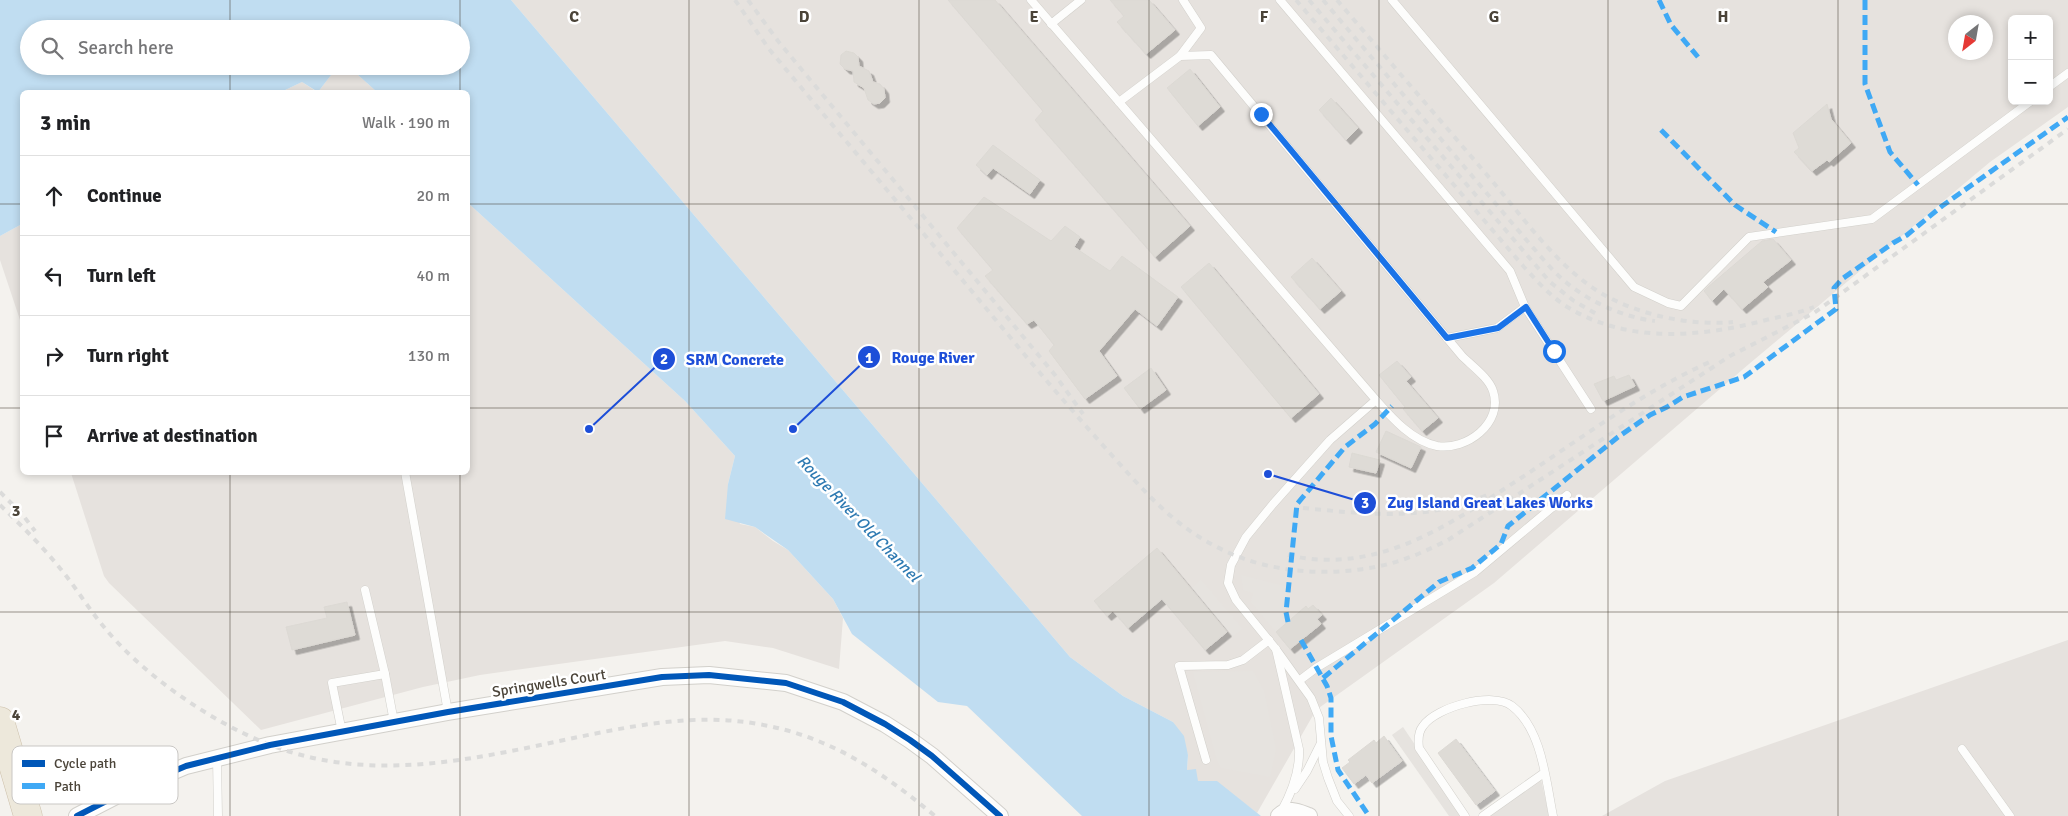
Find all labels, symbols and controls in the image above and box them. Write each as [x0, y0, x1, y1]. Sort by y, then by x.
text: C [569, 7, 579, 27]
text: D [799, 7, 810, 27]
text: E [1029, 7, 1039, 27]
text: F [1260, 7, 1269, 27]
text: G [1489, 7, 1499, 27]
text: H [1718, 7, 1728, 27]
north arrow [1948, 15, 1993, 60]
map controls [2008, 15, 2053, 105]
button: + [2008, 15, 2053, 60]
search box [20, 20, 470, 75]
icon: search [38, 34, 66, 62]
text: Search here [78, 36, 174, 60]
button: − [2008, 60, 2053, 105]
route end [1250, 103, 1273, 126]
text: 3 min [40, 110, 91, 136]
text: Walk · 190 m [362, 113, 450, 133]
icon: ahead [40, 182, 68, 210]
text: Continue [87, 184, 162, 208]
text: 20 m [416, 186, 450, 206]
icon: left [40, 262, 68, 290]
text: Turn left [87, 264, 156, 288]
text: 40 m [416, 266, 450, 286]
route start [1543, 340, 1566, 363]
icon: right [40, 342, 68, 370]
callout: Rouge River [856, 342, 984, 373]
text: Turn right [87, 344, 169, 368]
callout: SRM Concrete [651, 344, 794, 375]
text: 130 m [408, 346, 450, 366]
text: Rouge River [891, 348, 975, 368]
text: 1 [865, 349, 873, 367]
text: 2 [660, 350, 668, 368]
text: SRM Concrete [686, 350, 784, 370]
icon: arrive [40, 422, 68, 450]
text: Arrive at destination [87, 424, 258, 448]
water label: Rouge River Old Channel [793, 451, 925, 587]
callout: Zug Island Great Lakes Works [1352, 487, 1603, 518]
text: Zug Island Great Lakes Works [1387, 493, 1593, 513]
text: 3 [1361, 494, 1369, 512]
text: 3 [12, 501, 20, 521]
street label: Springwells Court [491, 665, 607, 701]
text: 4 [12, 705, 21, 725]
legend [12, 746, 178, 804]
text: Cycle path [54, 755, 116, 772]
text: Path [54, 778, 81, 795]

